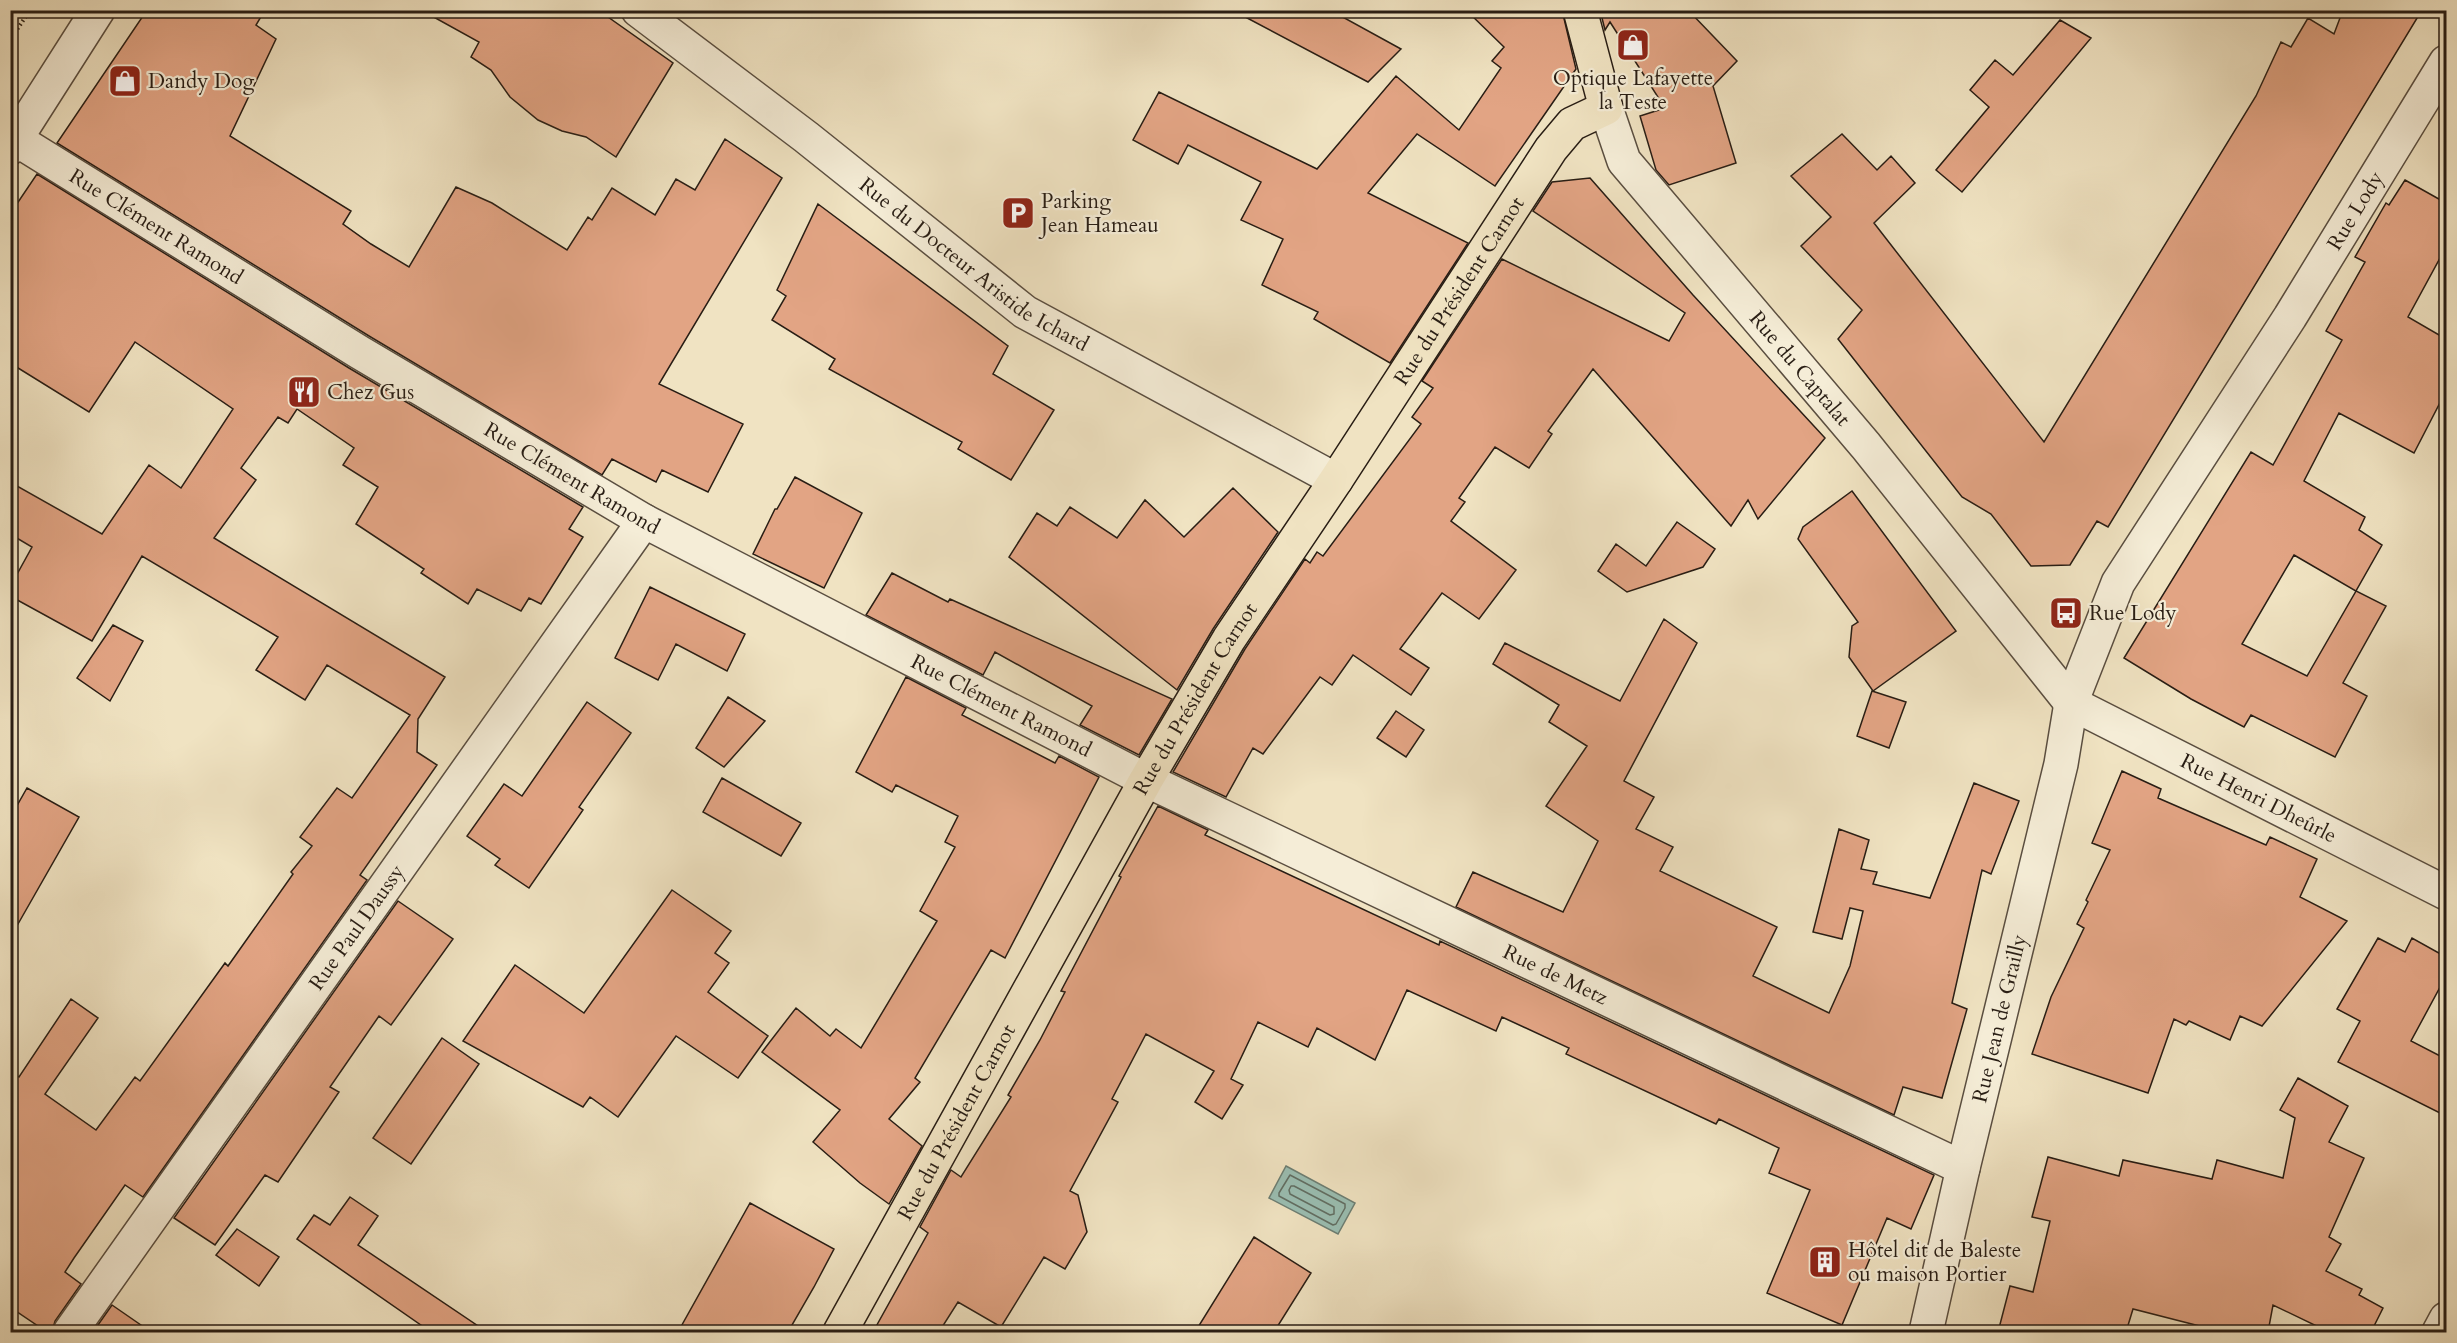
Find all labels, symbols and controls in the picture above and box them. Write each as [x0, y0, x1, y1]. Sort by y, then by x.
shop icon: Optique Lafayette la Teste [1615, 27, 1651, 63]
shop icon: Dandy Dog [107, 63, 143, 99]
place label: Optique Lafayette la Teste [1553, 64, 1713, 117]
place label: Dandy Dog [148, 67, 254, 96]
street label: Rue Clément Ramond [64, 162, 249, 292]
street label: Rue Lody [2320, 166, 2391, 256]
street label: Rue du Docteur Aristide Ichard [853, 171, 1094, 359]
place label: Parking Jean Hameau [1038, 187, 1159, 240]
street label: Rue du Président Carnot [1387, 191, 1532, 391]
parking icon: Parking Jean Hameau [1000, 195, 1036, 231]
street label: Rue du Captalat [1742, 305, 1857, 433]
restaurant icon: Chez Gus [286, 374, 322, 410]
place label: Chez Gus [327, 378, 414, 407]
street label: Rue Clément Ramond [478, 415, 665, 542]
bus stop icon: Rue Lody [2048, 595, 2084, 631]
street label: Rue du Président Carnot [1126, 597, 1265, 800]
place label: Rue Lody [2089, 599, 2177, 628]
street label: Rue Clément Ramond [906, 647, 1097, 765]
street label: Rue Henri Dheûrle [2175, 747, 2342, 850]
street label: Rue Paul Daussy [302, 859, 412, 996]
street label: Rue Jean de Grailly [1965, 932, 2034, 1106]
street label: Rue de Metz [1498, 938, 1613, 1013]
street label: Rue du Président Carnot [891, 1019, 1023, 1226]
place label: Hôtel dit de Baleste ou maison Portier [1848, 1236, 2021, 1289]
building icon: Hôtel dit de Baleste ou maison Portier [1807, 1244, 1843, 1280]

